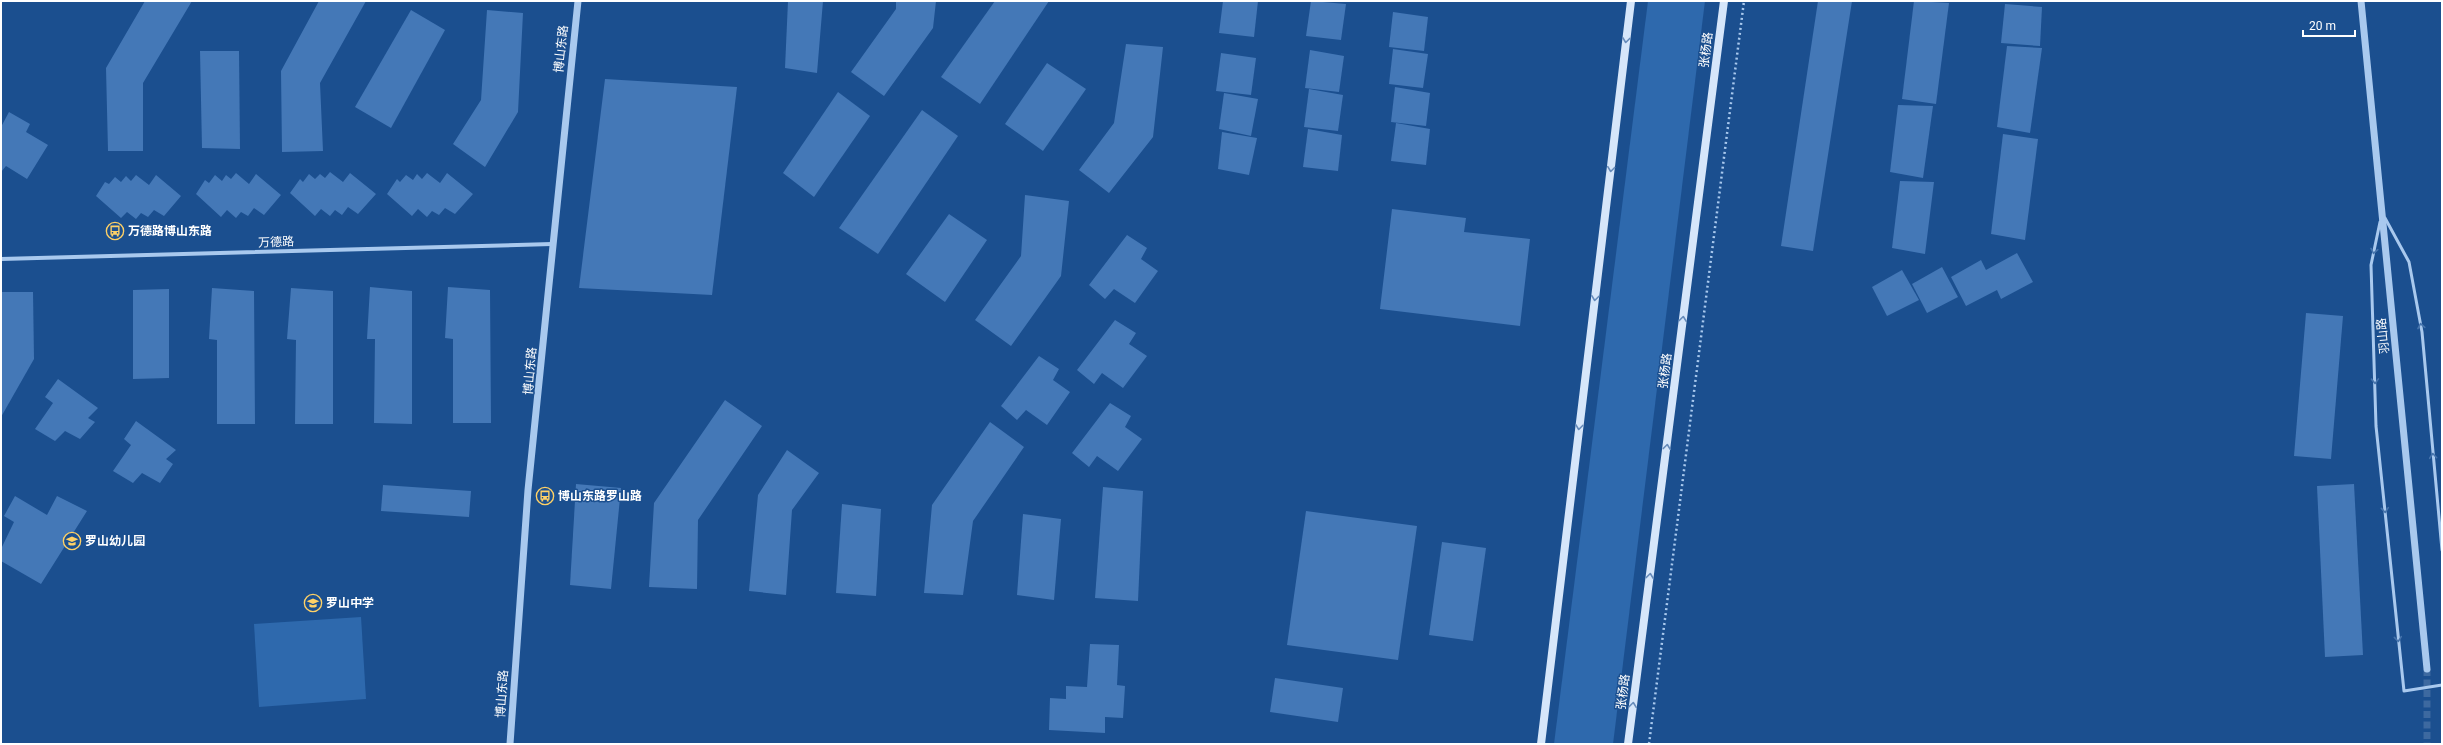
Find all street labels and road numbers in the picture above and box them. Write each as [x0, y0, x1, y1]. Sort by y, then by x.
street label: 博山东路 [552, 24, 570, 74]
street label: 张杨路 [1697, 31, 1715, 69]
street label: 万德路 [258, 234, 294, 250]
street label: 羽山路 [2374, 317, 2392, 355]
street label: 博山东路 [521, 346, 539, 396]
street label: 张杨路 [1656, 352, 1674, 390]
street label: 博山东路 [493, 670, 511, 718]
street label: 张杨路 [1614, 673, 1632, 711]

